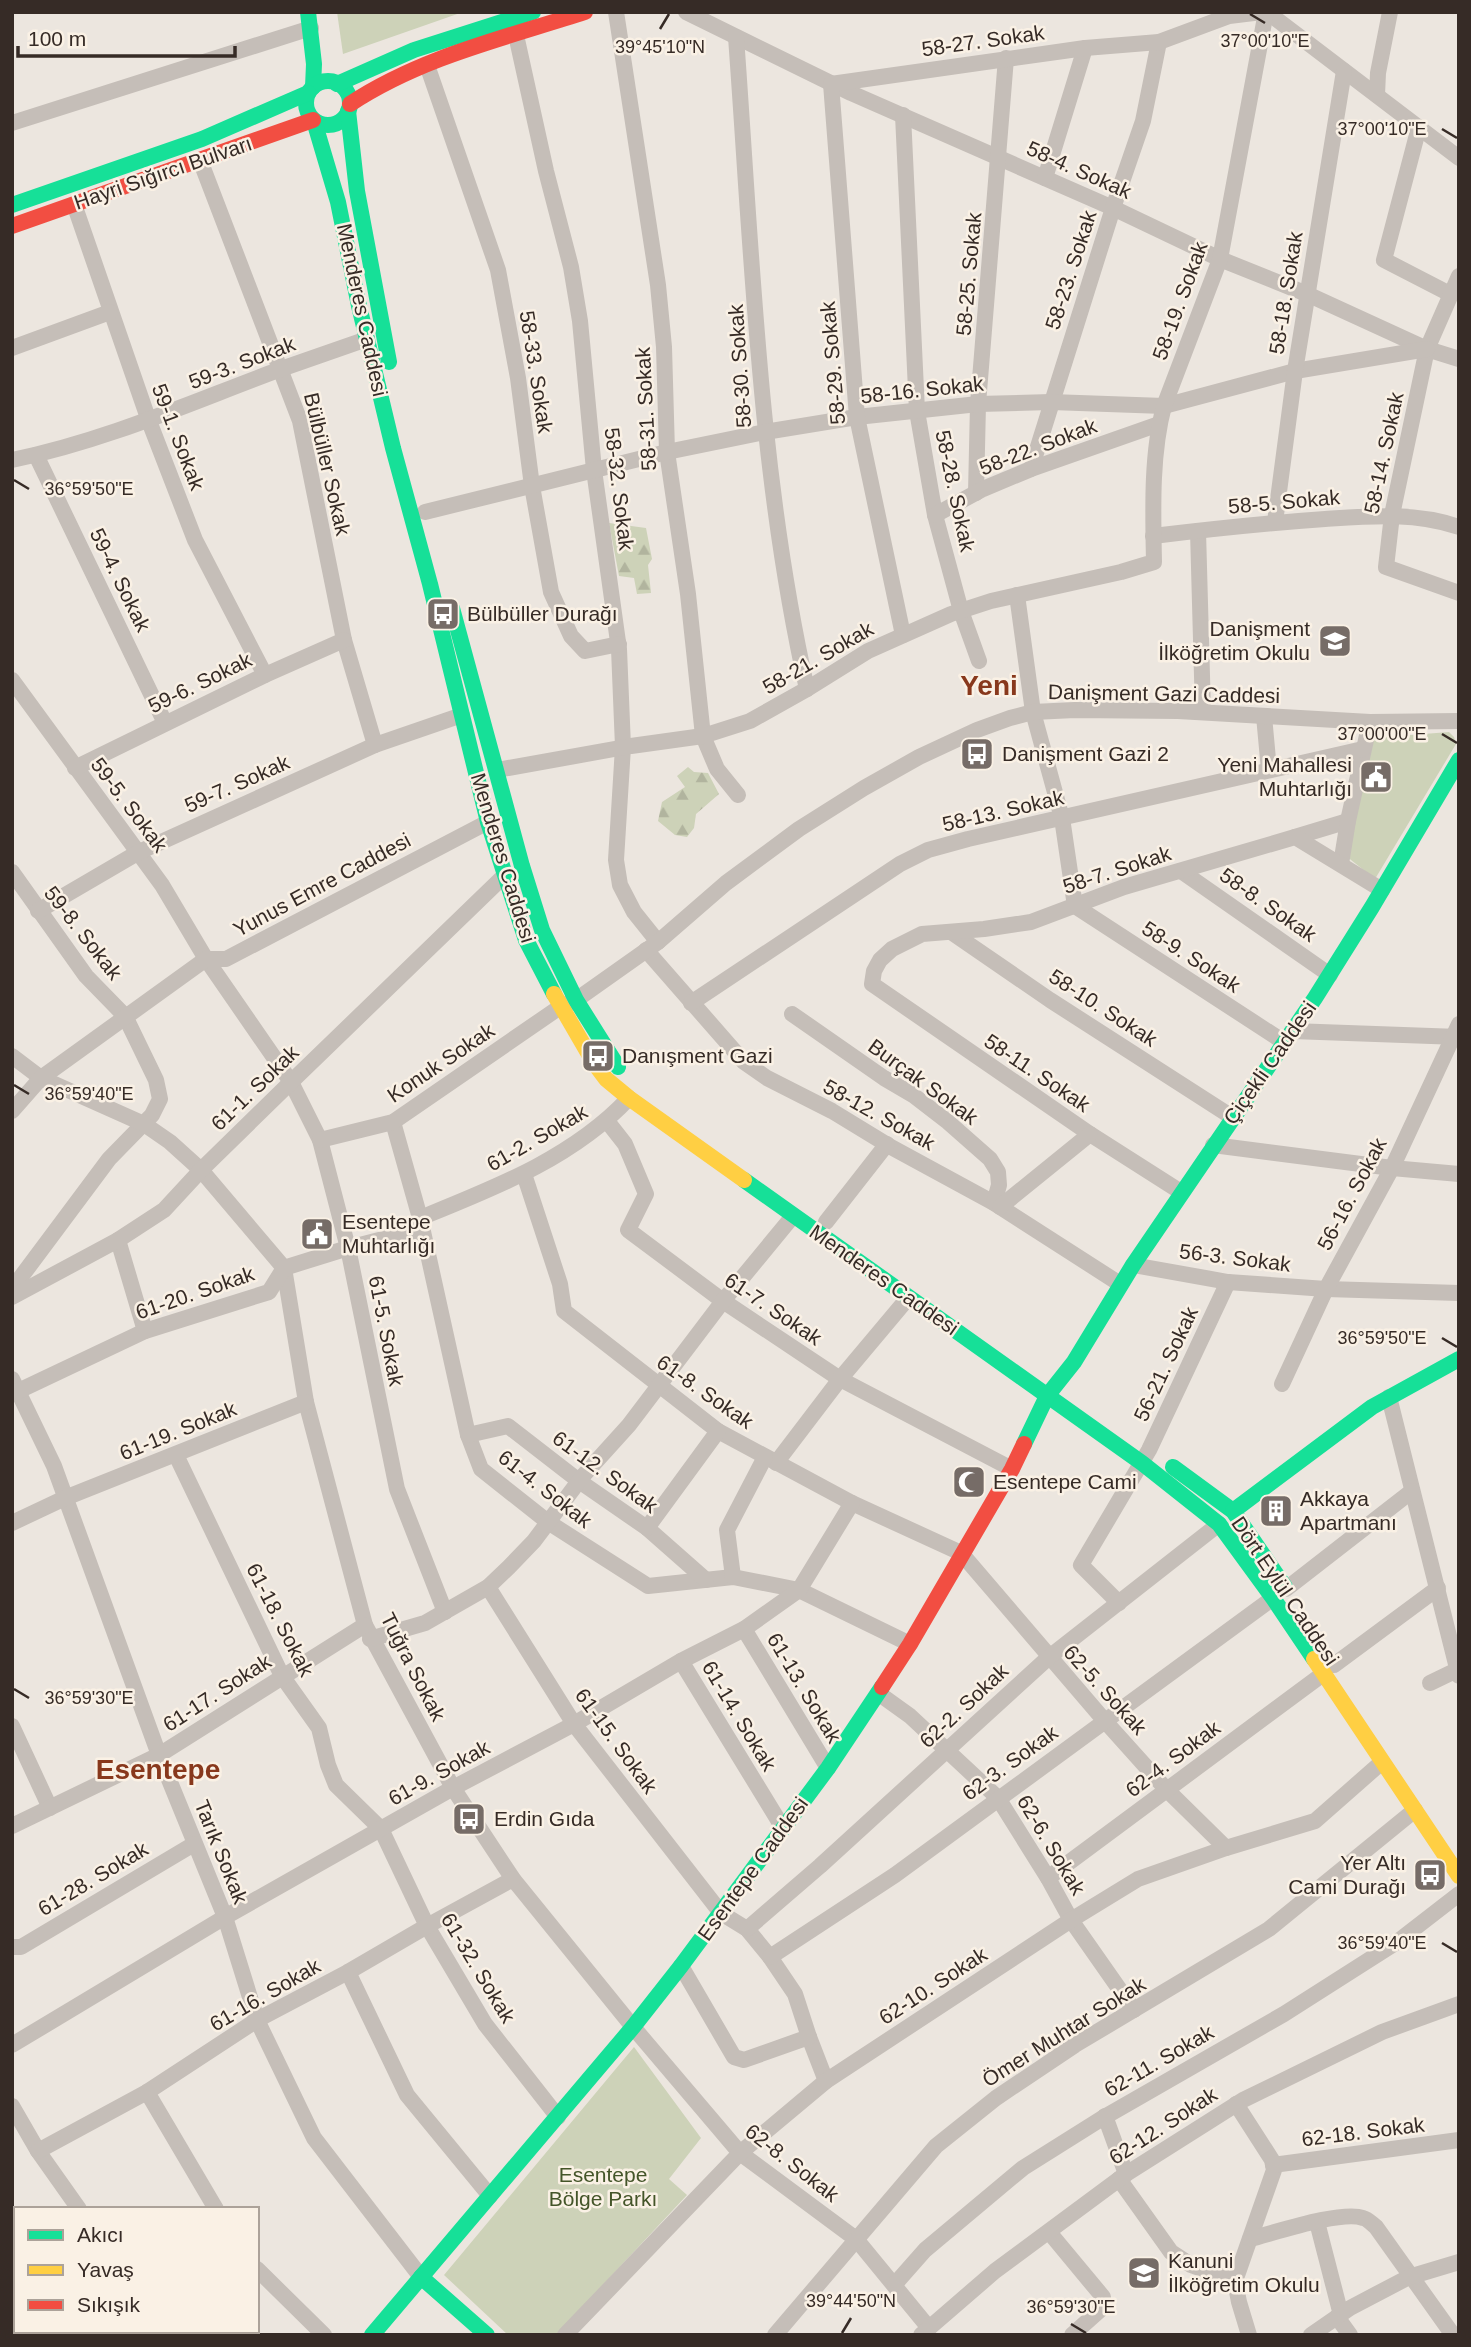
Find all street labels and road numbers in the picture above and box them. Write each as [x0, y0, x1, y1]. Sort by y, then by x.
street label: 58-27. Sokak [920, 20, 1046, 61]
street label: Hayri Sığırcı Bulvarı [71, 131, 255, 214]
street label: 58-4. Sokak [1023, 136, 1136, 203]
street label: 58-23. Sokak [1040, 207, 1101, 332]
street label: 58-25. Sokak [952, 211, 985, 337]
street label: Menderes Caddesi [333, 221, 392, 398]
street label: 58-18. Sokak [1264, 230, 1307, 356]
street label: 58-19. Sokak [1148, 238, 1212, 363]
street label: 58-29. Sokak [816, 300, 849, 426]
street label: 58-30. Sokak [724, 303, 755, 429]
street label: 58-33. Sokak [515, 309, 558, 435]
street label: 59-3. Sokak [185, 332, 299, 393]
street label: 58-31. Sokak [631, 346, 660, 471]
street label: 58-16. Sokak [859, 372, 985, 407]
street label: 59-1. Sokak [148, 380, 209, 494]
street label: 58-14. Sokak [1359, 389, 1408, 516]
street label: Bülbüller Sokak [300, 390, 355, 538]
street label: 58-22. Sokak [976, 413, 1100, 479]
street label: 58-32. Sokak [601, 426, 639, 552]
street label: 58-28. Sokak [931, 428, 980, 554]
street label: 58-5. Sokak [1227, 485, 1341, 518]
street label: 59-4. Sokak [86, 524, 156, 636]
street label: 58-21. Sokak [758, 616, 878, 698]
street label: 59-6. Sokak [144, 647, 256, 717]
street label: Danişment Gazi Caddesi [1048, 680, 1280, 707]
street label: 59-7. Sokak [181, 750, 293, 817]
street label: 59-5. Sokak [86, 753, 173, 857]
street label: Menderes Caddesi [467, 770, 540, 945]
street label: 58-13. Sokak [940, 785, 1066, 836]
street label: Yunus Emre Caddesi [229, 828, 414, 941]
street label: 58-7. Sokak [1060, 841, 1174, 898]
street label: 58-8. Sokak [1216, 863, 1321, 946]
street label: 59-8. Sokak [40, 881, 127, 984]
street label: 58-9. Sokak [1138, 916, 1245, 997]
street label: 58-10. Sokak [1045, 964, 1162, 1051]
street label: Çiçekli Caddesi [1219, 997, 1321, 1129]
street label: Konuk Sokak [383, 1018, 499, 1107]
street label: 58-11. Sokak [980, 1029, 1095, 1117]
street label: Burçak Sokak [864, 1034, 983, 1129]
street label: 61-1. Sokak [206, 1040, 303, 1135]
street label: 58-12. Sokak [820, 1075, 939, 1155]
street label: 61-2. Sokak [482, 1099, 591, 1176]
street label: 56-16. Sokak [1312, 1133, 1391, 1254]
street label: Menderes Caddesi [805, 1220, 963, 1340]
street label: 56-3. Sokak [1178, 1239, 1293, 1276]
street label: 61-20. Sokak [133, 1261, 258, 1324]
street label: 61-7. Sokak [720, 1268, 827, 1350]
street label: 61-5. Sokak [365, 1274, 409, 1389]
street label: 56-21. Sokak [1129, 1302, 1202, 1425]
street label: 61-8. Sokak [653, 1350, 758, 1433]
street label: 61-19. Sokak [116, 1397, 240, 1464]
street label: 61-12. Sokak [548, 1426, 663, 1518]
street label: 61-4. Sokak [494, 1445, 597, 1532]
street label: Dört Eylül Caddesi [1227, 1512, 1344, 1669]
street label: 61-18. Sokak [242, 1559, 319, 1681]
street label: Tuğra Sokak [376, 1609, 451, 1725]
street label: 61-13. Sokak [763, 1629, 846, 1747]
street label: 62-5. Sokak [1059, 1640, 1152, 1739]
street label: 61-17. Sokak [159, 1649, 275, 1736]
street label: 61-14. Sokak [698, 1657, 781, 1775]
street label: 62-2. Sokak [915, 1659, 1013, 1752]
street label: 61-15. Sokak [571, 1684, 662, 1798]
street label: 62-4. Sokak [1121, 1715, 1225, 1802]
street label: 62-3. Sokak [958, 1720, 1062, 1805]
street label: 61-9. Sokak [384, 1735, 494, 1810]
street label: 62-6. Sokak [1013, 1791, 1090, 1899]
street label: Esentepe Caddesi [693, 1793, 812, 1945]
street label: Tarık Sokak [190, 1797, 253, 1907]
street label: 61-28. Sokak [34, 1837, 152, 1920]
street label: 61-32. Sokak [437, 1909, 520, 2027]
street label: 62-10. Sokak [875, 1942, 991, 2029]
street label: 61-16. Sokak [205, 1953, 325, 2035]
street label: Ömer Muhtar Sokak [978, 1972, 1150, 2091]
street label: 62-11. Sokak [1100, 2020, 1218, 2101]
street label: 62-12. Sokak [1105, 2082, 1221, 2169]
street label: 62-18. Sokak [1300, 2112, 1426, 2150]
street label: 62-8. Sokak [741, 2119, 844, 2206]

